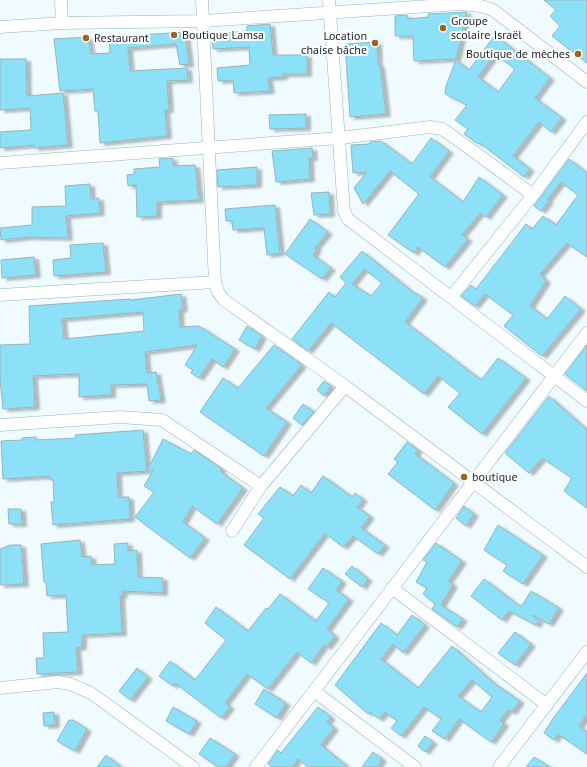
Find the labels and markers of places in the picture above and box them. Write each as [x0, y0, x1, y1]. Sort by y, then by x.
place label: Groupe scolaire Israël [451, 13, 522, 42]
marker: Groupe scolaire Israël [438, 23, 448, 33]
place label: Boutique Lamsa [182, 27, 264, 42]
place label: Location chaise bâche [301, 28, 367, 57]
place label: Restaurant [94, 30, 149, 45]
marker: Boutique Lamsa [169, 30, 179, 40]
marker: Restaurant [81, 33, 91, 43]
marker: Location chaise bâche [370, 38, 380, 48]
place label: Boutique de mèches [466, 46, 570, 61]
marker: Boutique de mèches [573, 49, 583, 59]
place label: boutique [472, 469, 518, 484]
marker: boutique [459, 472, 469, 482]

